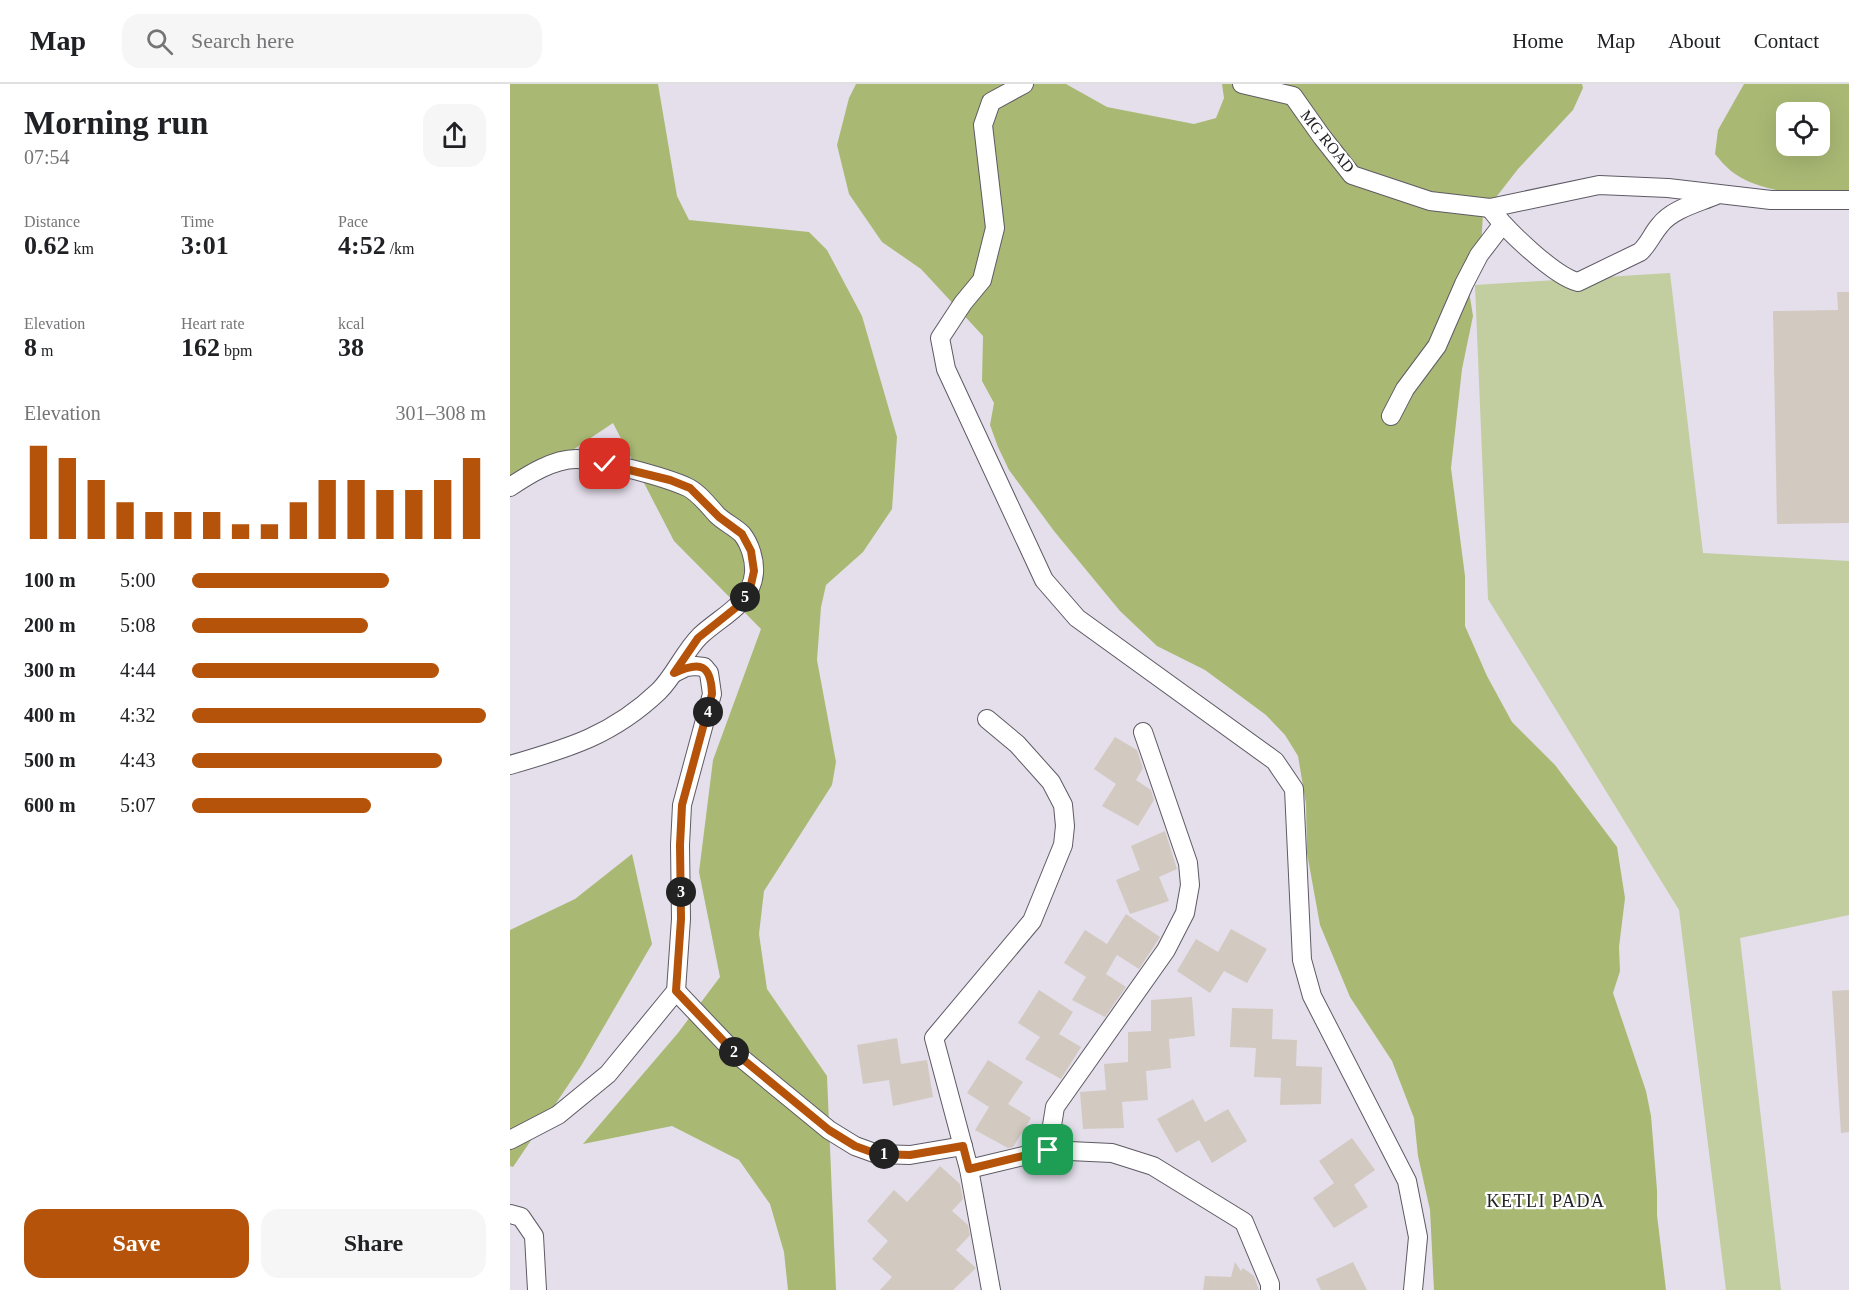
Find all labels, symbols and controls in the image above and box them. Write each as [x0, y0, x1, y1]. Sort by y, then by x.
search box [122, 14, 542, 68]
text: Map [30, 25, 86, 56]
icon: search [143, 25, 176, 58]
text: Search here [191, 28, 294, 53]
text: Home [1512, 29, 1564, 53]
text: Map [1597, 29, 1635, 53]
text: About [1668, 29, 1721, 53]
text: Contact [1754, 29, 1819, 53]
map controls [1776, 102, 1830, 156]
button: locate [1776, 102, 1830, 156]
button: share [423, 104, 486, 167]
text: Morning run [24, 105, 208, 141]
street label: MG ROAD [1297, 107, 1358, 176]
text: 07:54 [24, 146, 70, 168]
text: Distance [24, 213, 80, 230]
text: Time [181, 213, 214, 230]
text: Pace [338, 213, 368, 230]
text: 0.62 [24, 231, 70, 260]
text: 3:01 [181, 231, 229, 260]
text: 4:52 [338, 231, 386, 260]
text: km [70, 240, 94, 257]
text: /km [386, 240, 415, 257]
text: Elevation [24, 315, 85, 332]
text: Heart rate [181, 315, 245, 332]
text: kcal [338, 315, 365, 332]
text: 8 [24, 333, 37, 362]
text: 162 [181, 333, 220, 362]
text: 38 [338, 333, 364, 362]
text: m [37, 342, 53, 359]
text: bpm [220, 342, 252, 359]
text: Elevation [24, 402, 101, 424]
text: 301–308 m [395, 402, 486, 424]
pin [579, 438, 630, 489]
icon: check [588, 447, 621, 480]
text: 100 m [24, 569, 76, 591]
text: 5:00 [120, 569, 156, 591]
pin: 5 [730, 582, 760, 612]
text: 5 [741, 588, 749, 605]
text: 200 m [24, 614, 76, 636]
text: 5:08 [120, 614, 156, 636]
text: 300 m [24, 659, 76, 681]
text: 4:44 [120, 659, 156, 681]
pin: 4 [693, 697, 723, 727]
text: 4 [704, 703, 712, 720]
text: 400 m [24, 704, 76, 726]
text: 4:32 [120, 704, 156, 726]
text: 500 m [24, 749, 76, 771]
text: 4:43 [120, 749, 156, 771]
text: 600 m [24, 794, 76, 816]
text: 5:07 [120, 794, 156, 816]
pin: 3 [666, 877, 696, 907]
text: 3 [677, 883, 685, 900]
pin: 2 [719, 1037, 749, 1067]
text: 2 [730, 1043, 738, 1060]
pin [1022, 1124, 1073, 1175]
icon: arrive [1031, 1133, 1064, 1166]
pin: 1 [869, 1139, 899, 1169]
text: 1 [880, 1145, 888, 1162]
district label: KETLI PADA [1487, 1191, 1605, 1211]
button: Save [24, 1209, 249, 1278]
button: Share [261, 1209, 486, 1278]

